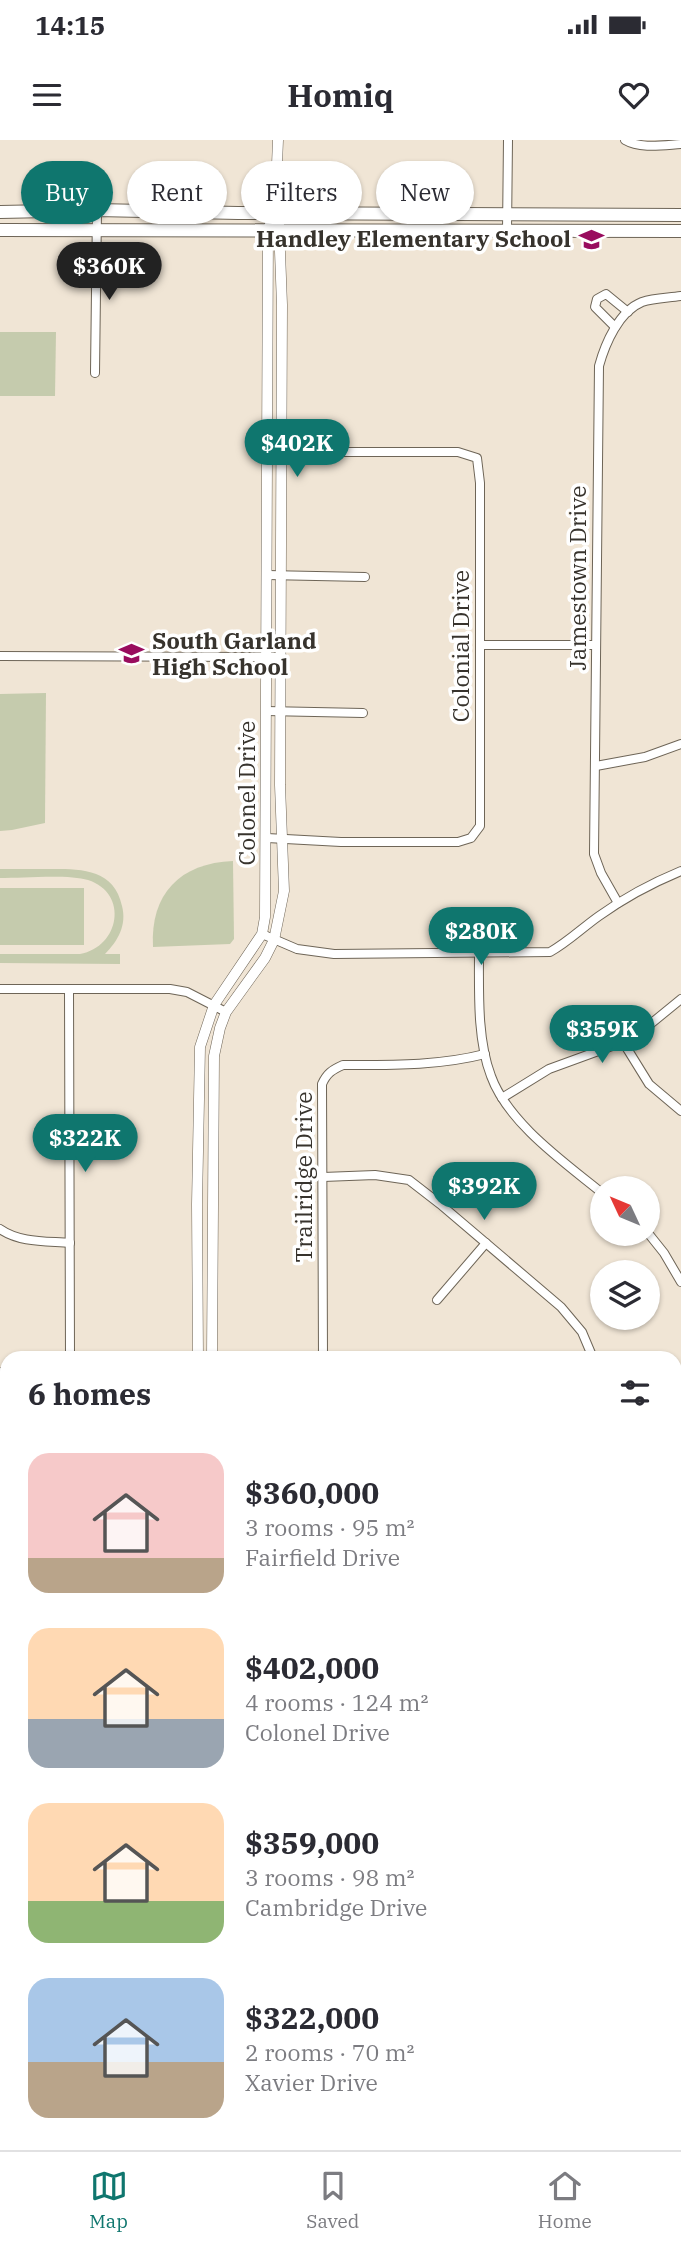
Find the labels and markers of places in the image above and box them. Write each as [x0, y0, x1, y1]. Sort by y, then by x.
place label: Handley Elementary School [256, 223, 571, 253]
school or university icon: Handley Elementary School [577, 225, 605, 253]
pin: $360K [60, 242, 158, 302]
pin: $402K [248, 420, 346, 479]
place label: South Garland High School [152, 625, 317, 681]
school or university icon: South Garland High School [118, 640, 146, 668]
pin: $280K [432, 908, 530, 967]
pin: $359K [553, 1006, 651, 1065]
pin: $322K [36, 1114, 134, 1174]
pin: $392K [435, 1163, 533, 1222]

